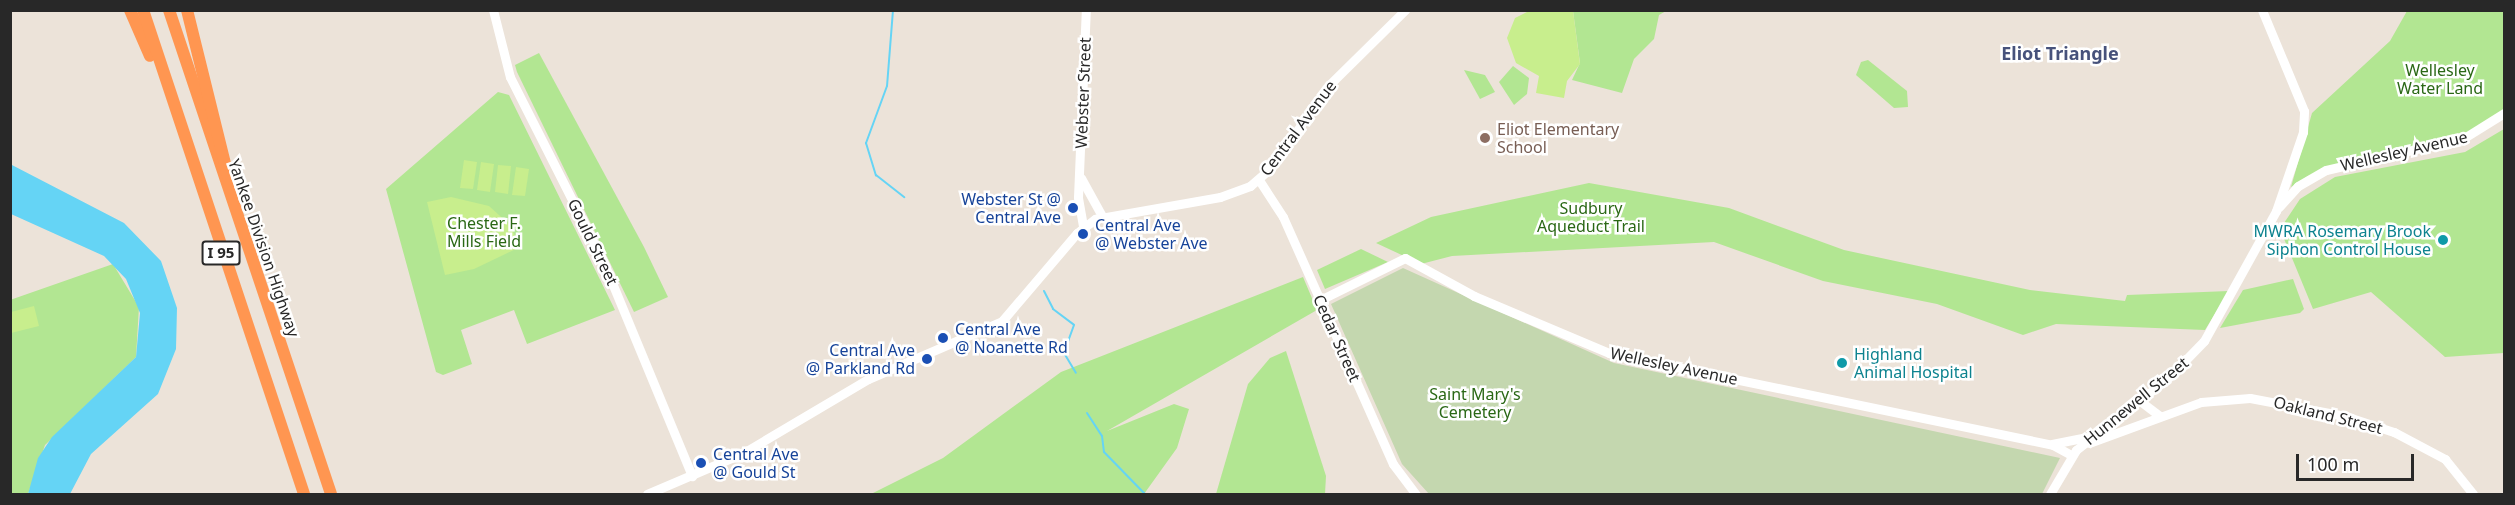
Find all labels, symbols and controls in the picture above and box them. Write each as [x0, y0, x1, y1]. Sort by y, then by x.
street label: Webster Street [1071, 37, 1095, 149]
district label: Eliot Triangle [2001, 42, 2119, 64]
park label: Wellesley Water Land [2397, 60, 2483, 98]
street label: Central Avenue [1256, 76, 1340, 180]
place label: Eliot Elementary School [1497, 119, 1619, 157]
street label: Wellesley Avenue [2339, 127, 2469, 175]
marker: Eliot Elementary School [1478, 131, 1492, 145]
street label: Yankee Division Highway [225, 157, 303, 339]
place label: Webster St @ Central Ave [961, 189, 1061, 227]
street label: Gould Street [564, 196, 622, 288]
park label: Sudbury Aqueduct Trail [1537, 198, 1645, 236]
marker: Webster St @ Central Ave [1066, 201, 1080, 215]
park label: Chester F. Mills Field [447, 213, 521, 251]
place label: Central Ave @ Webster Ave [1095, 215, 1208, 253]
place label: MWRA Rosemary Brook Siphon Control House [2253, 221, 2431, 259]
marker: Central Ave @ Webster Ave [1076, 227, 1090, 241]
marker: MWRA Rosemary Brook Siphon Control House [2436, 233, 2450, 247]
road number: I 95 [202, 241, 240, 265]
street label: Cedar Street [1309, 291, 1365, 385]
place label: Central Ave @ Noanette Rd [955, 319, 1068, 357]
marker: Central Ave @ Noanette Rd [936, 331, 950, 345]
place label: Central Ave @ Parkland Rd [806, 340, 915, 378]
street label: Wellesley Avenue [1608, 343, 1740, 389]
place label: Highland Animal Hospital [1854, 344, 1973, 382]
marker: Central Ave @ Parkland Rd [920, 352, 934, 366]
street label: Hunnewell Street [2080, 353, 2192, 449]
marker: Highland Animal Hospital [1835, 356, 1849, 370]
park label: Saint Mary's Cemetery [1429, 384, 1521, 422]
street label: Oakland Street [2271, 392, 2385, 438]
scale bar [2299, 442, 2418, 480]
place label: Central Ave @ Gould St [713, 444, 799, 482]
text: 100 m [2307, 452, 2359, 476]
marker: Central Ave @ Gould St [694, 456, 708, 470]

